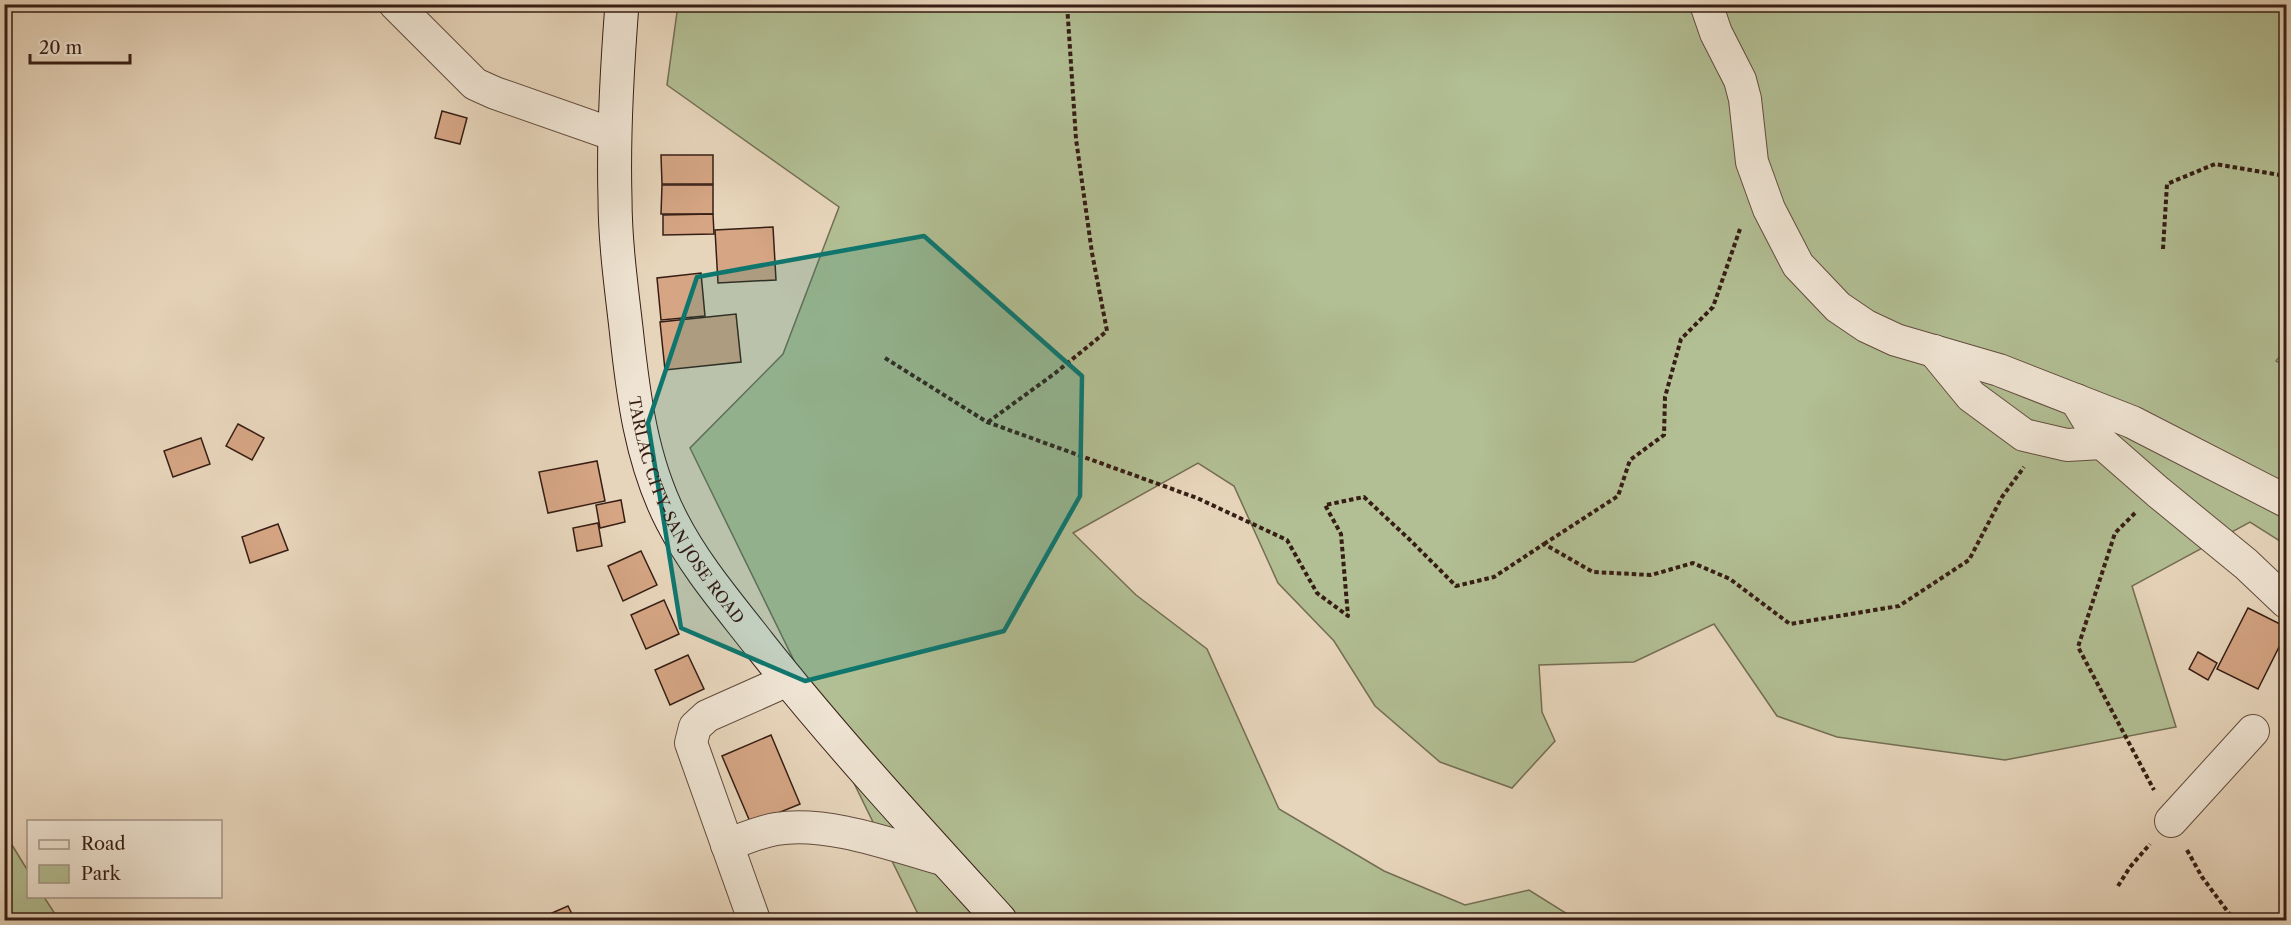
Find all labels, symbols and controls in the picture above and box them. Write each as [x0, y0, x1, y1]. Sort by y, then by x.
scale bar [30, 27, 130, 65]
text: 20 m [39, 37, 83, 59]
street label: TARLAC CITY-SAN JOSE ROAD [625, 395, 749, 627]
legend [27, 820, 222, 898]
text: Road [81, 833, 126, 855]
text: Park [81, 863, 122, 885]

